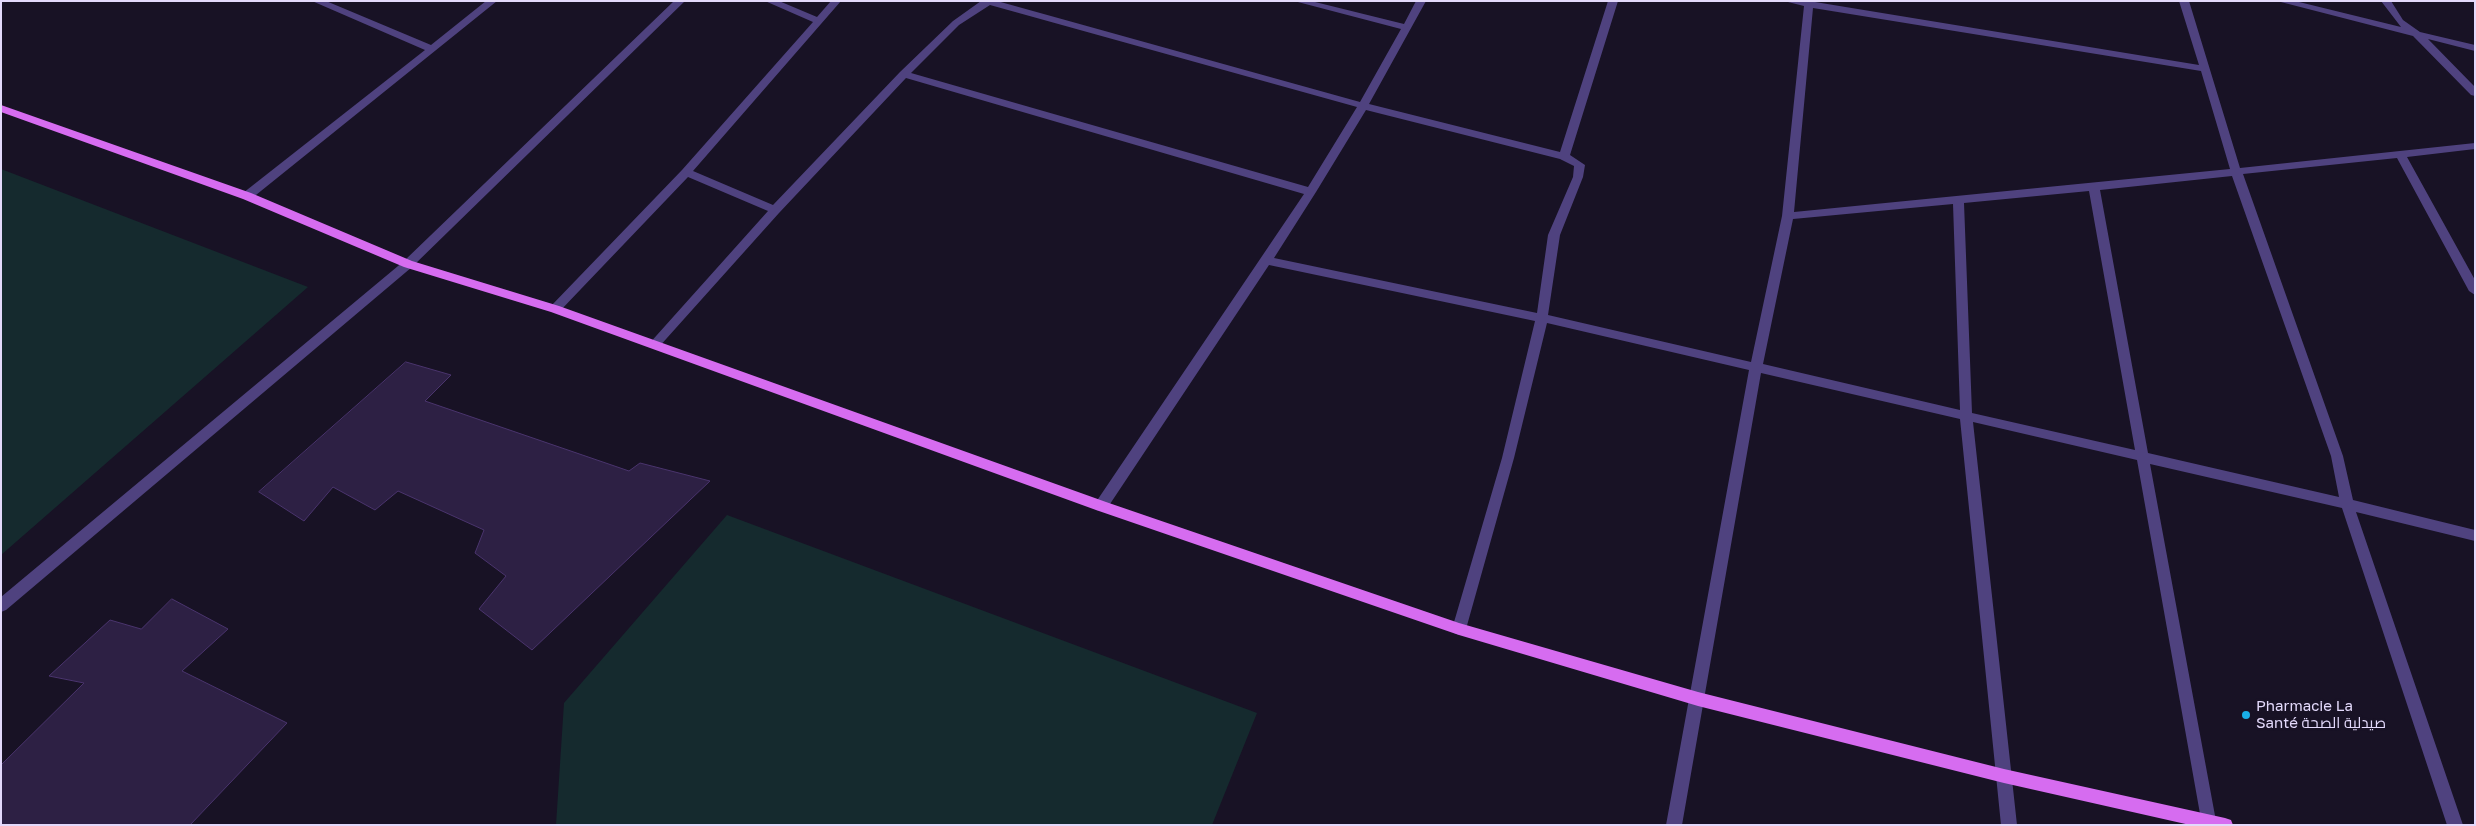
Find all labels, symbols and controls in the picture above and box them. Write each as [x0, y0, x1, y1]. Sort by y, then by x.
place label: Pharmacie La Santé صيدلية الصحة [2256, 697, 2386, 732]
marker: Pharmacie La Santé صيدلية الصحة [2240, 709, 2252, 721]

